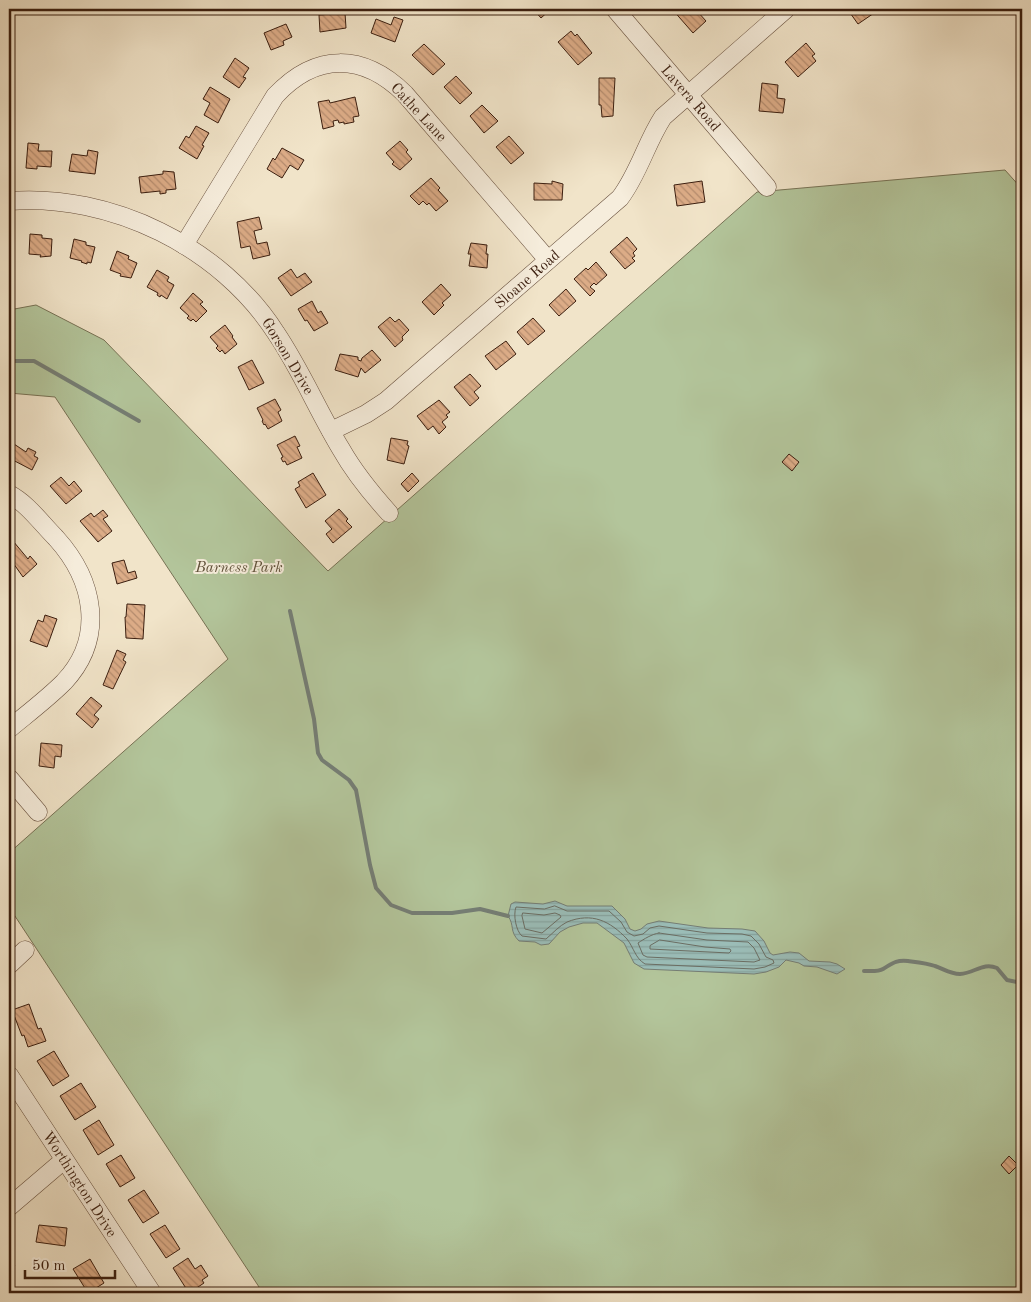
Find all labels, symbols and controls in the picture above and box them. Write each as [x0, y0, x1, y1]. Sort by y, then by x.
street label: Lavera Road [657, 63, 723, 135]
street label: Cathe Lane [387, 81, 449, 145]
street label: Sloane Road [493, 248, 564, 312]
street label: Gorson Drive [258, 316, 316, 398]
park label: Barness Park [194, 561, 283, 576]
street label: Worthington Drive [39, 1129, 119, 1240]
scale bar [25, 1247, 115, 1279]
text: 50 m [32, 1259, 66, 1274]

